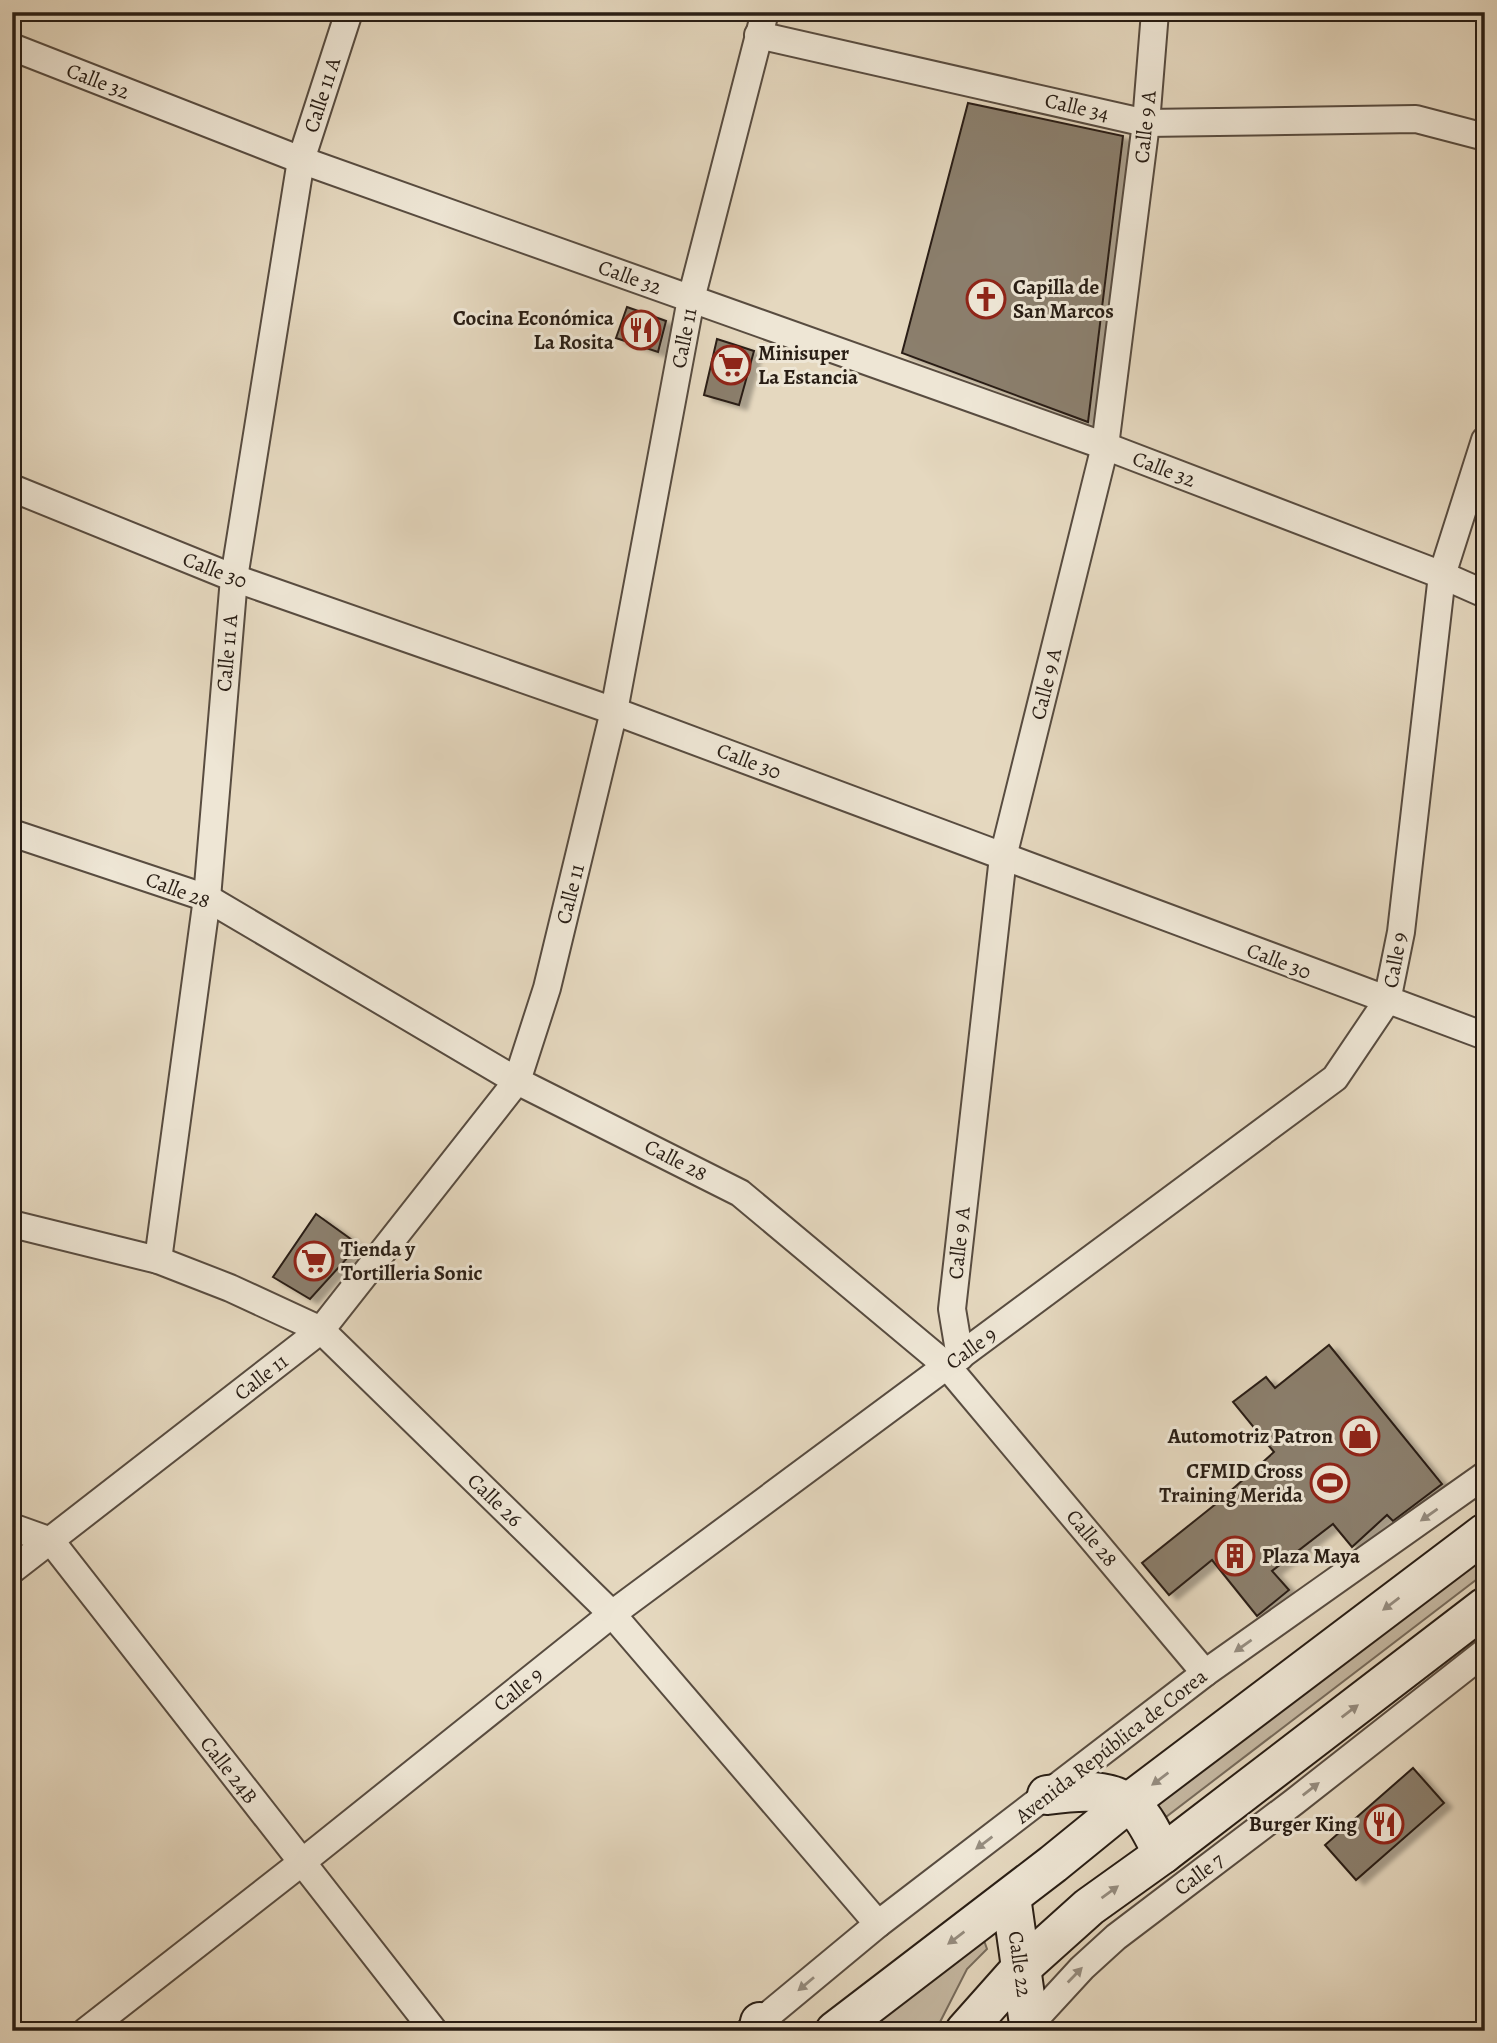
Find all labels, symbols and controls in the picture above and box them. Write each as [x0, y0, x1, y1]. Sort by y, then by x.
street label: Calle 11 A [297, 53, 348, 136]
street label: Calle 32 [62, 56, 134, 106]
street label: Calle 34 [1042, 86, 1112, 128]
street label: Calle 9 A [1127, 89, 1163, 165]
street label: Calle 32 [594, 253, 666, 301]
place label: Capilla de San Marcos [1013, 273, 1114, 325]
church icon: Capilla de San Marcos [965, 278, 1007, 320]
place label: Cocina Económica La Rosita [453, 304, 615, 356]
street label: Calle 11 [664, 305, 704, 371]
restaurant icon: Cocina Económica La Rosita [620, 309, 662, 351]
place label: Minisuper La Estancia [758, 339, 859, 391]
supermarket icon: Minisuper La Estancia [710, 344, 752, 386]
street label: Calle 32 [1128, 444, 1200, 494]
street label: Calle 30 [179, 545, 251, 595]
street label: Calle 11 A [210, 612, 244, 693]
street label: Calle 9 A [1024, 645, 1069, 723]
street label: Calle 30 [713, 736, 785, 786]
street label: Calle 11 [549, 861, 591, 927]
street label: Calle 28 [142, 865, 214, 915]
street label: Calle 9 [1376, 930, 1414, 990]
street label: Calle 30 [1243, 936, 1315, 986]
street label: Calle 28 [640, 1132, 712, 1188]
street label: Calle 9 A [941, 1205, 977, 1281]
place label: Tienda y Tortilleria Sonic [341, 1235, 483, 1287]
supermarket icon: Tienda y Tortilleria Sonic [293, 1240, 335, 1282]
street label: Calle 9 [940, 1320, 1002, 1376]
street label: Calle 11 [228, 1347, 294, 1407]
shop icon: Automotriz Patron [1339, 1415, 1381, 1457]
place label: Automotriz Patron [1167, 1422, 1333, 1450]
place label: CFMID Cross Training Merida [1159, 1457, 1304, 1509]
sports icon: CFMID Cross Training Merida [1309, 1462, 1351, 1504]
street label: Calle 26 [461, 1467, 529, 1533]
street label: Calle 28 [1060, 1503, 1124, 1573]
one-way arrow [1420, 1508, 1438, 1522]
building icon: Plaza Maya [1214, 1535, 1256, 1577]
place label: Plaza Maya [1262, 1542, 1361, 1570]
one-way arrow [1382, 1597, 1400, 1611]
one-way arrow [1234, 1639, 1252, 1653]
street label: Calle 9 [487, 1660, 549, 1718]
street label: Avenida República de Corea [1008, 1662, 1213, 1830]
one-way arrow [1341, 1704, 1359, 1718]
street label: Calle 24B [194, 1730, 264, 1810]
one-way arrow [1151, 1771, 1169, 1785]
one-way arrow [1302, 1781, 1320, 1796]
restaurant icon: Burger King [1363, 1803, 1405, 1845]
place label: Burger King [1249, 1810, 1357, 1838]
one-way arrow [976, 1836, 994, 1851]
street label: Calle 7 [1168, 1846, 1230, 1902]
one-way arrow [1101, 1885, 1119, 1899]
street label: Calle 22 [1001, 1929, 1039, 1999]
one-way arrow [948, 1931, 966, 1946]
one-way arrow [1067, 1967, 1083, 1984]
one-way arrow [797, 1976, 814, 1991]

